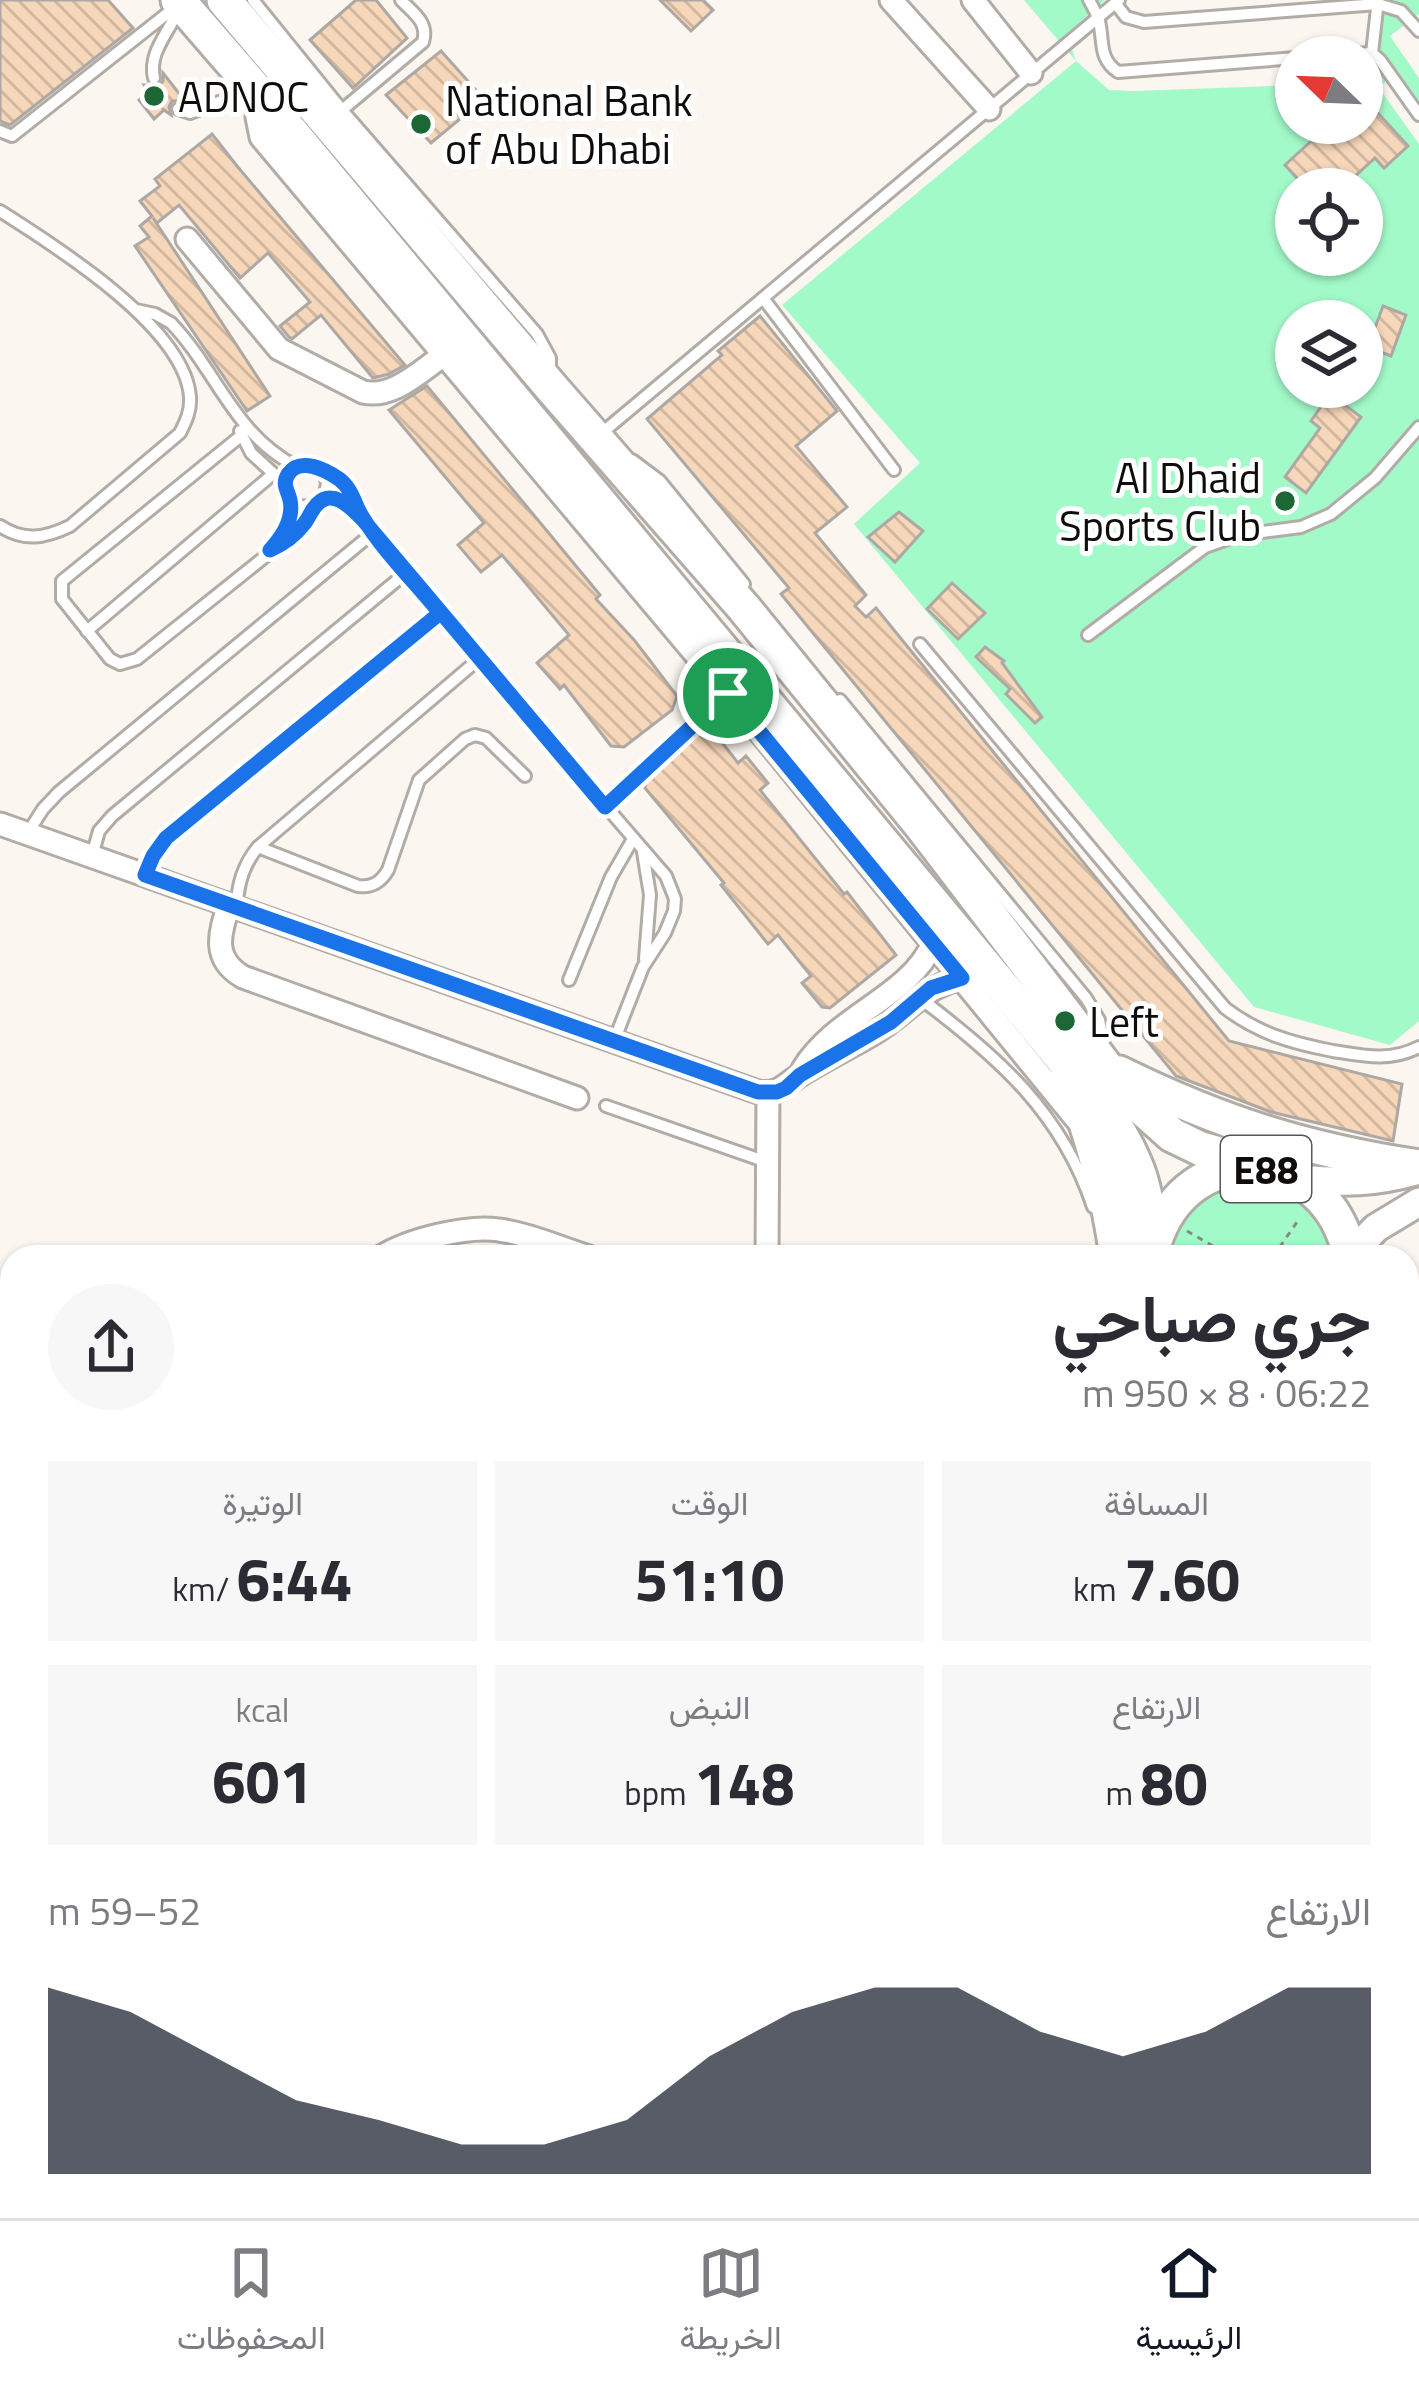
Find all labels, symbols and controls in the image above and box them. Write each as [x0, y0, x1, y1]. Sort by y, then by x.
north arrow [1275, 36, 1383, 144]
map controls [1275, 36, 1383, 408]
place label: ADNOC [178, 64, 309, 128]
place label: National Bank of Abu Dhabi [445, 68, 693, 180]
marker: ADNOC [141, 83, 167, 109]
marker: National Bank of Abu Dhabi [408, 111, 434, 137]
button: locate [1275, 168, 1383, 276]
button: layers [1275, 300, 1383, 408]
place label: Al Dhaid Sports Club [1059, 445, 1261, 557]
marker: Al Dhaid Sports Club [1272, 488, 1298, 514]
pin [677, 642, 779, 744]
icon: arrive [695, 660, 761, 726]
place label: Left [1089, 989, 1159, 1053]
marker: Left [1052, 1008, 1078, 1034]
road number: E88 [1221, 1136, 1311, 1202]
text: جري صباحي [1053, 1267, 1371, 1368]
button: share [48, 1284, 174, 1410]
text: 06:22 · 8 × 950 m [1082, 1363, 1371, 1422]
text: الوتيرة [222, 1478, 303, 1528]
text: الوقت [671, 1478, 748, 1528]
text: المسافة [1104, 1478, 1209, 1528]
text: 6:44 [237, 1533, 353, 1624]
text: 51:10 [635, 1533, 784, 1624]
text: 7.60 [1124, 1533, 1240, 1624]
text: /km [172, 1564, 237, 1614]
text: km [1073, 1564, 1124, 1614]
text: النبض [669, 1682, 750, 1732]
text: الارتفاع [1112, 1682, 1201, 1732]
text: kcal [236, 1685, 289, 1735]
text: 601 [212, 1735, 313, 1826]
text: 148 [694, 1737, 795, 1828]
text: 80 [1140, 1737, 1208, 1828]
text: bpm [624, 1768, 694, 1818]
text: m [1105, 1768, 1140, 1818]
text: 52–59 m [48, 1881, 201, 1940]
text: الارتفاع [1265, 1881, 1371, 1940]
tab: المحفوظات [177, 2240, 326, 2367]
tab: الخريطة [679, 2240, 782, 2367]
tab: الرئيسية [1135, 2240, 1242, 2367]

